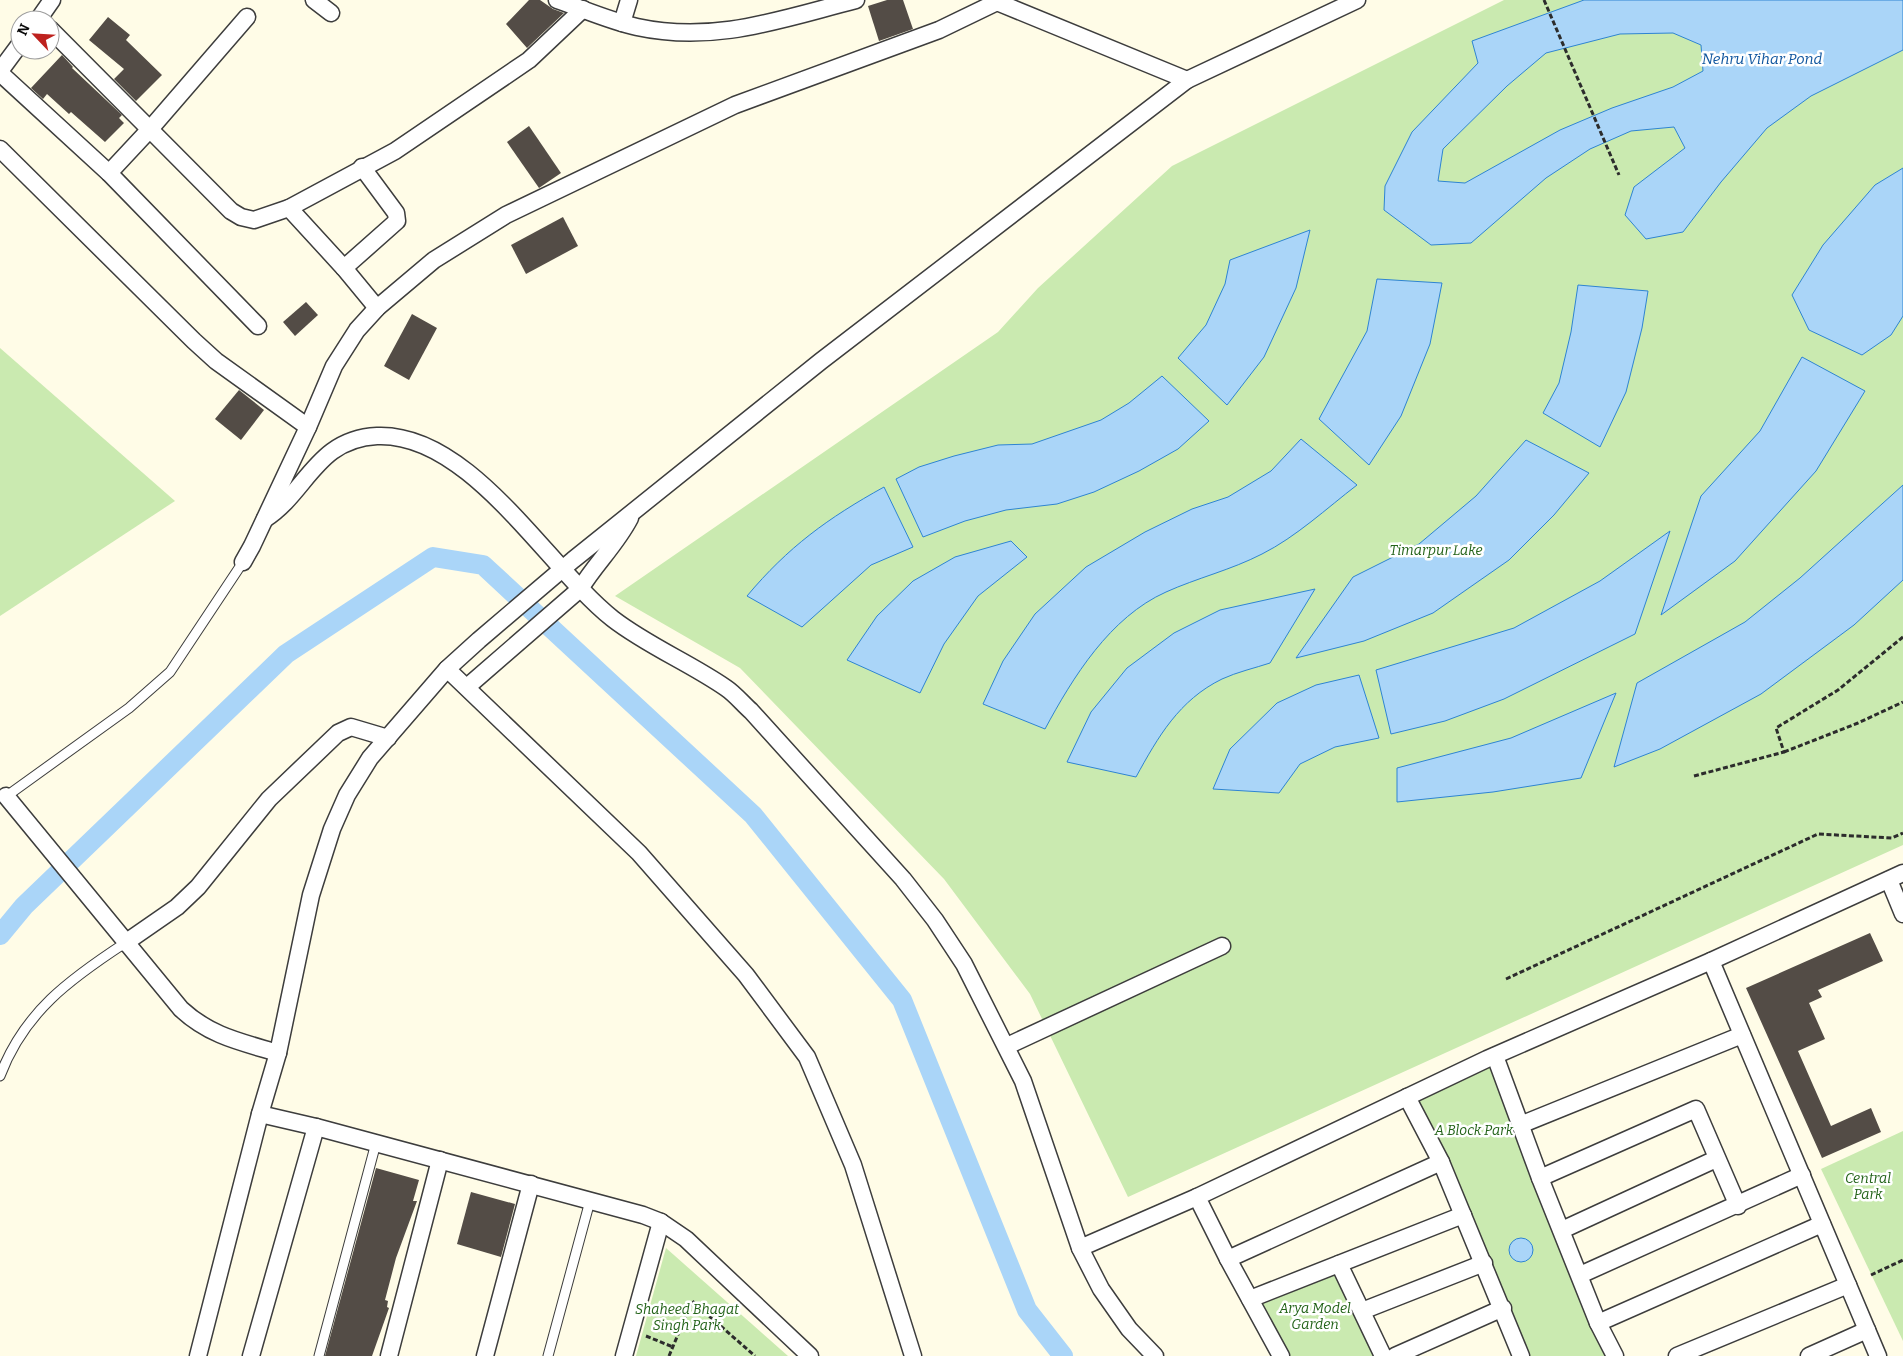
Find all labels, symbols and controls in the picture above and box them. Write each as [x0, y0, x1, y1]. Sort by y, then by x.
north arrow [10, 10, 60, 60]
text: N [14, 21, 34, 38]
water label: Nehru Vihar Pond [1702, 50, 1823, 68]
park label: Timarpur Lake [1390, 542, 1483, 559]
park label: A Block Park [1434, 1122, 1514, 1139]
park label: Central Park [1845, 1170, 1891, 1203]
park label: Arya Model Garden [1278, 1300, 1351, 1333]
park label: Shaheed Bhagat Singh Park [635, 1301, 740, 1334]

